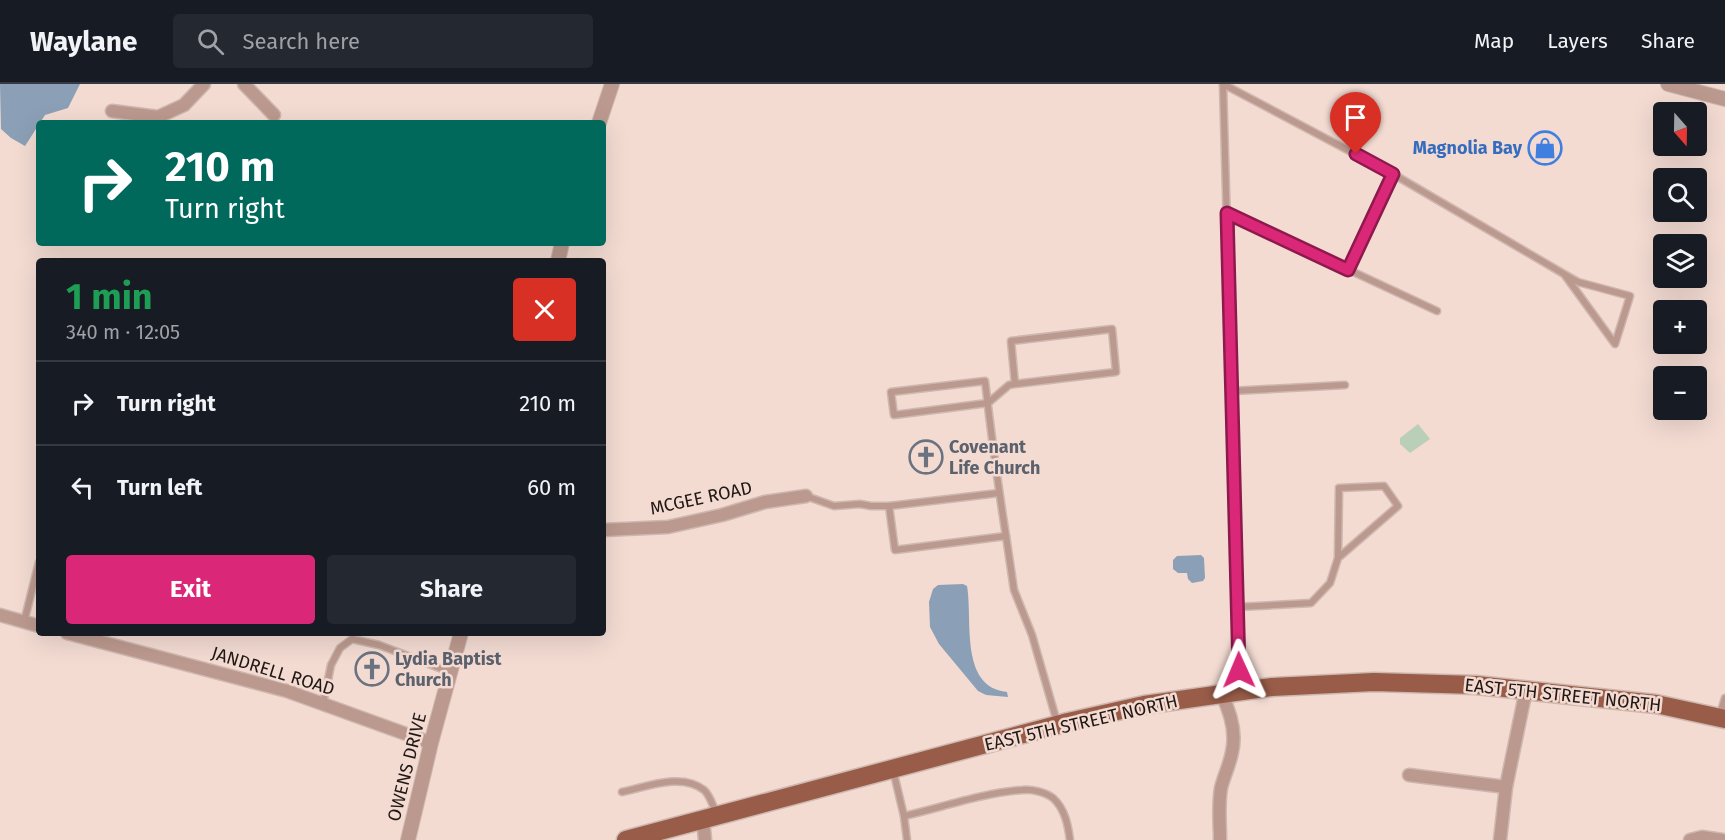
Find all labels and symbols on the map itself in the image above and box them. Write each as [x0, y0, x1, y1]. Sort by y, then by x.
pin [1330, 92, 1381, 154]
north arrow [1653, 102, 1707, 156]
shop icon: Magnolia Bay [1527, 130, 1563, 166]
place label: Magnolia Bay [1413, 137, 1523, 159]
place label: Covenant Life Church [949, 436, 1040, 479]
church icon: Covenant Life Church [908, 439, 944, 475]
street label: MCGEE ROAD [648, 476, 754, 520]
position arrow [1207, 638, 1271, 702]
street label: JANDRELL ROAD [209, 642, 337, 700]
place label: Lydia Baptist Church [395, 648, 502, 691]
church icon: Lydia Baptist Church [354, 651, 390, 687]
street label: EAST 5TH STREET NORTH [1463, 674, 1663, 716]
street label: EAST 5TH STREET NORTH [982, 690, 1180, 756]
street label: OWENS DRIVE [383, 710, 431, 824]

